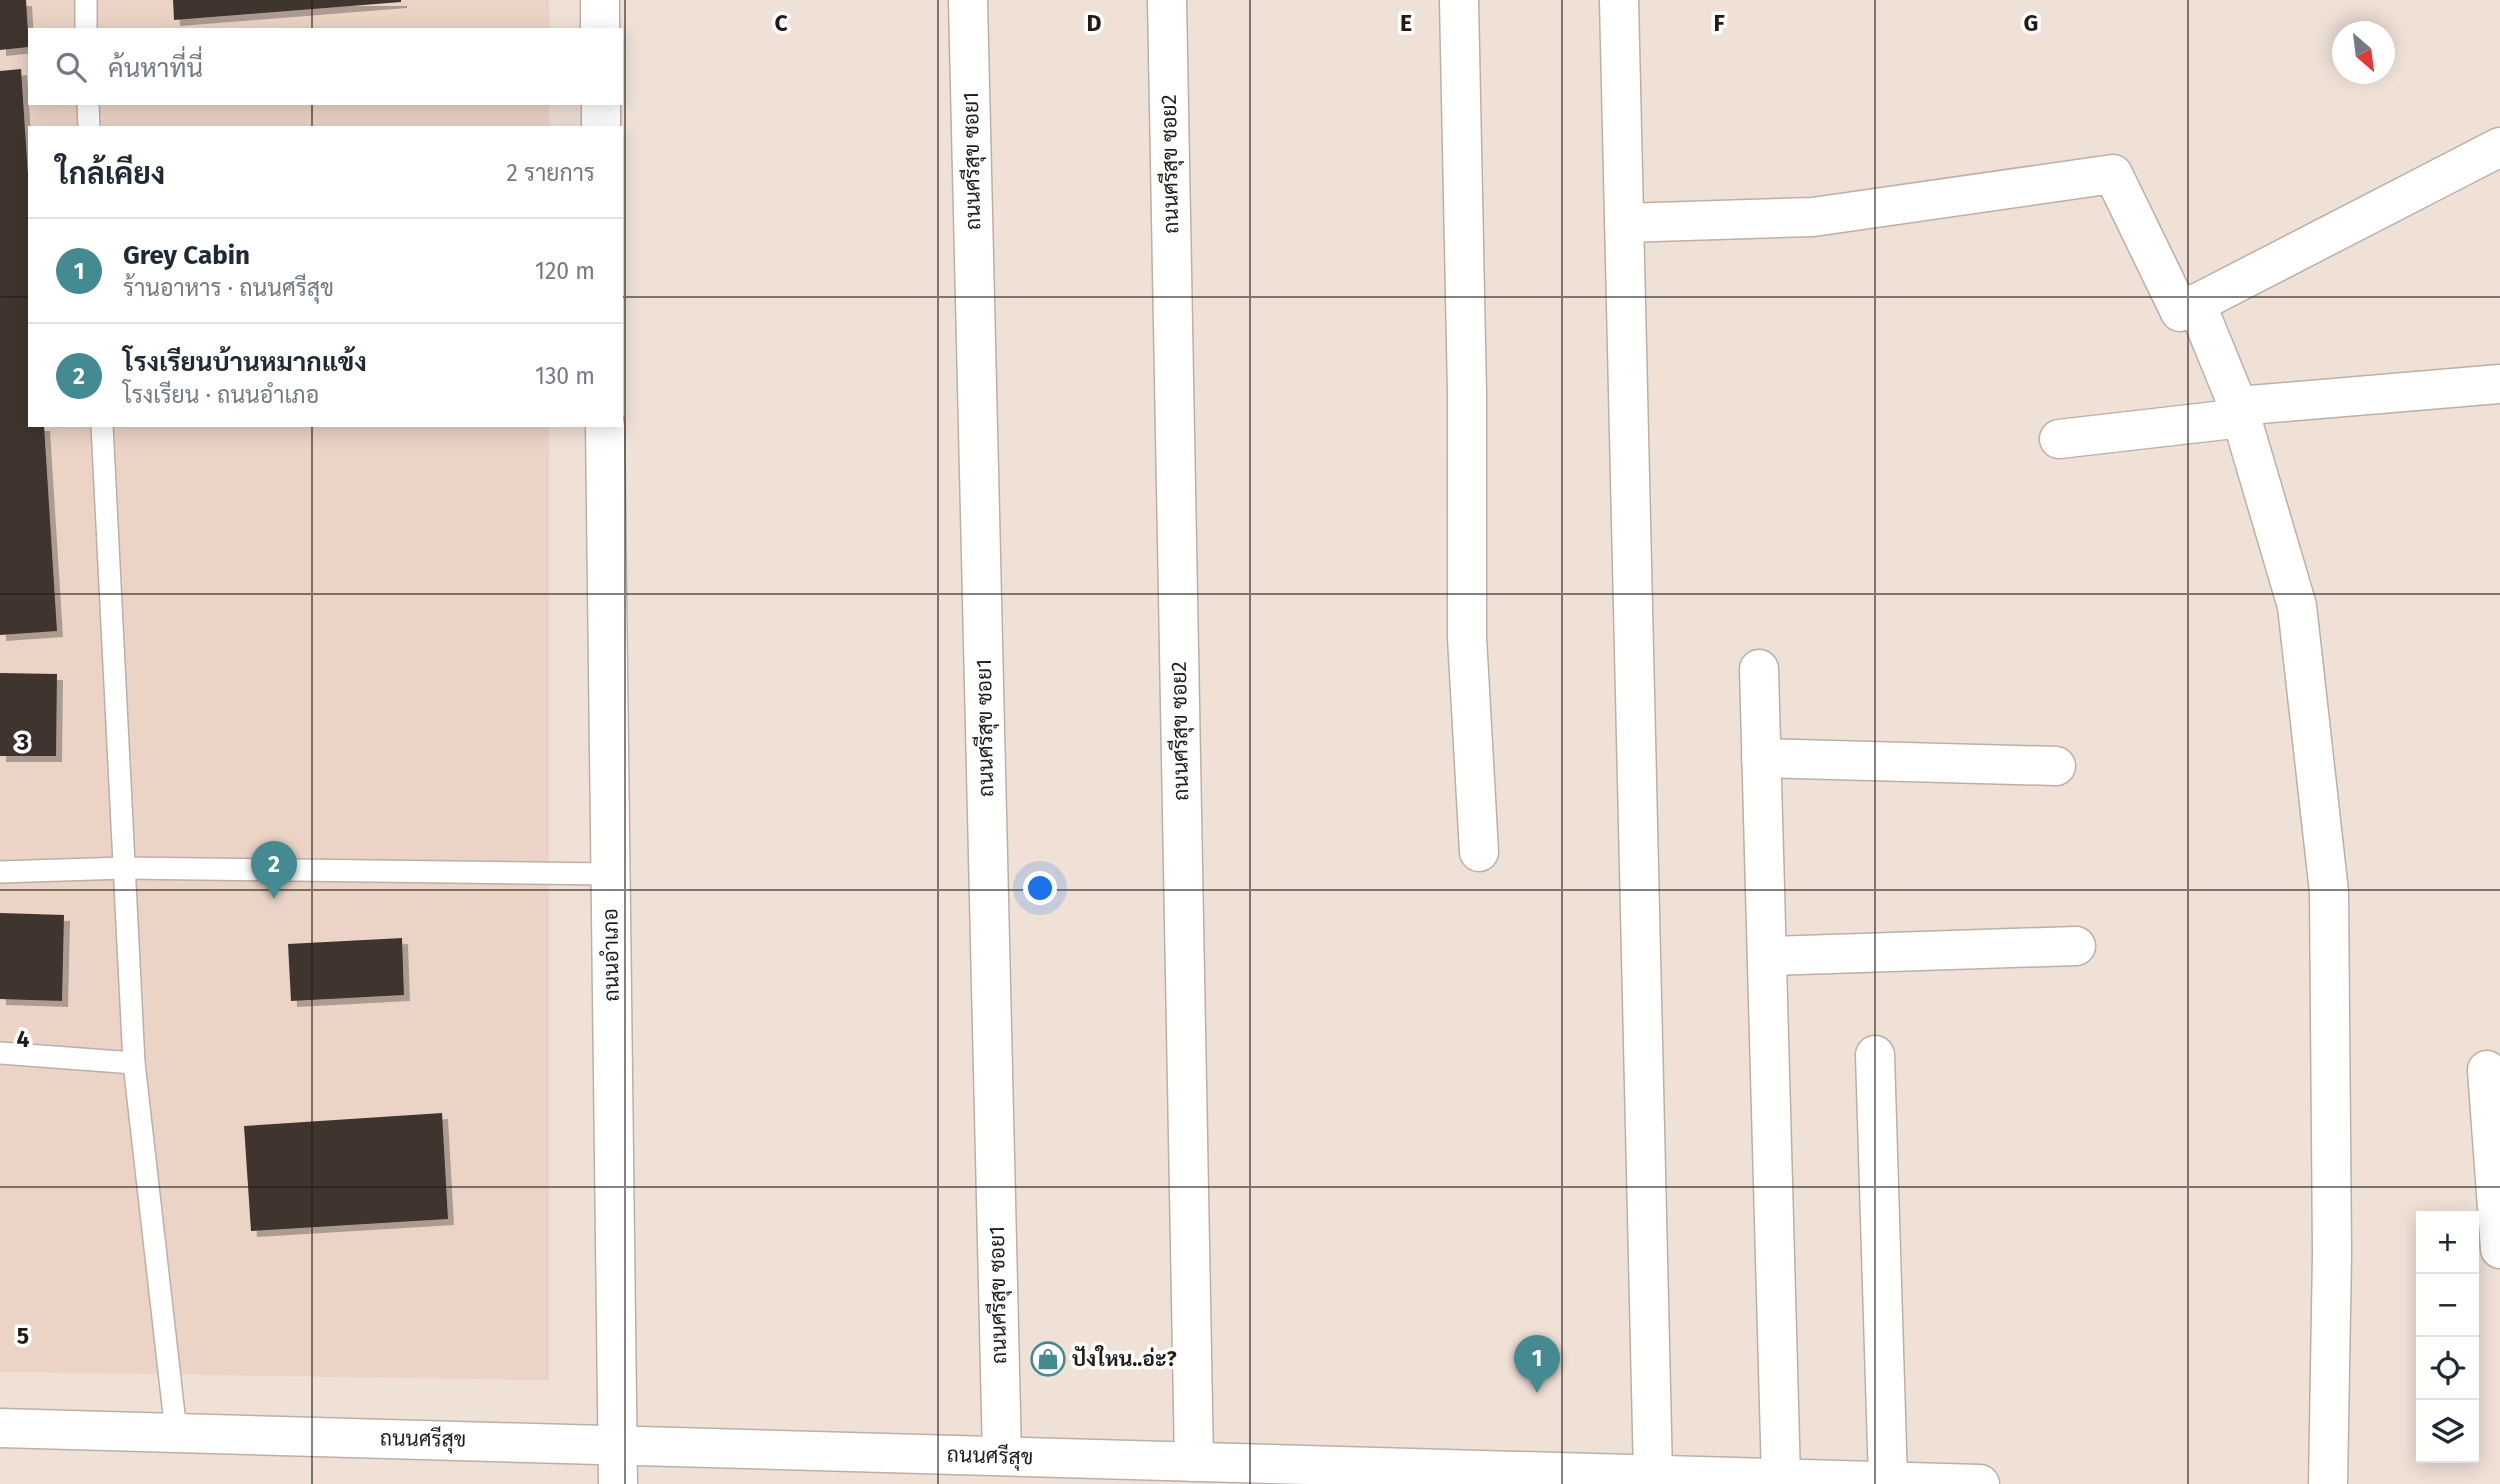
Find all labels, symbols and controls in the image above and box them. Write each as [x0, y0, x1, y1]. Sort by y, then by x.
text: C [774, 9, 788, 37]
text: D [1087, 9, 1102, 37]
text: E [1400, 9, 1412, 37]
text: F [1713, 9, 1725, 37]
text: G [2024, 9, 2038, 37]
north arrow [2332, 21, 2395, 84]
search box [28, 28, 623, 105]
icon: search [52, 48, 90, 86]
text: ค้นหาที่นี่ [108, 53, 203, 84]
street label: ถนนศรีสุข ซอย1 [958, 92, 987, 230]
street label: ถนนศรีสุข ซอย2 [1156, 94, 1185, 234]
text: ใกล้เคียง [56, 156, 165, 192]
text: 2 รายการ [507, 159, 595, 187]
text: Grey Cabin [123, 240, 250, 271]
text: 1 [74, 257, 84, 285]
text: 120 m [535, 257, 595, 285]
text: ร้านอาหาร · ถนนศรีสุข [123, 274, 334, 302]
text: โรงเรียนบ้านหมากแข้ง [123, 347, 367, 378]
text: 2 [73, 362, 85, 390]
text: 130 m [535, 362, 595, 390]
text: โรงเรียน · ถนนอำเภอ [123, 381, 319, 409]
street label: ถนนศรีสุข ซอย1 [971, 659, 1000, 797]
street label: ถนนศรีสุข ซอย2 [1166, 661, 1195, 801]
text: 3 [16, 728, 29, 756]
pin: 2 [251, 841, 297, 899]
your location [1023, 871, 1057, 905]
street label: ถนนอำเภอ [597, 908, 625, 1002]
text: 4 [17, 1025, 30, 1053]
map controls [2416, 1211, 2479, 1463]
button: + [2416, 1211, 2479, 1274]
street label: ถนนศรีสุข ซอย1 [984, 1226, 1013, 1364]
button: − [2416, 1274, 2479, 1337]
text: 5 [17, 1322, 29, 1350]
pin: 1 [1514, 1335, 1560, 1393]
button: locate [2416, 1337, 2479, 1400]
shop icon: ปังใหน..อ่ะ? [1029, 1340, 1067, 1378]
place label: ปังใหน..อ่ะ? [1072, 1345, 1177, 1372]
button: layers [2416, 1400, 2479, 1463]
street label: ถนนศรีสุข [380, 1425, 466, 1454]
street label: ถนนศรีสุข [946, 1441, 1034, 1471]

